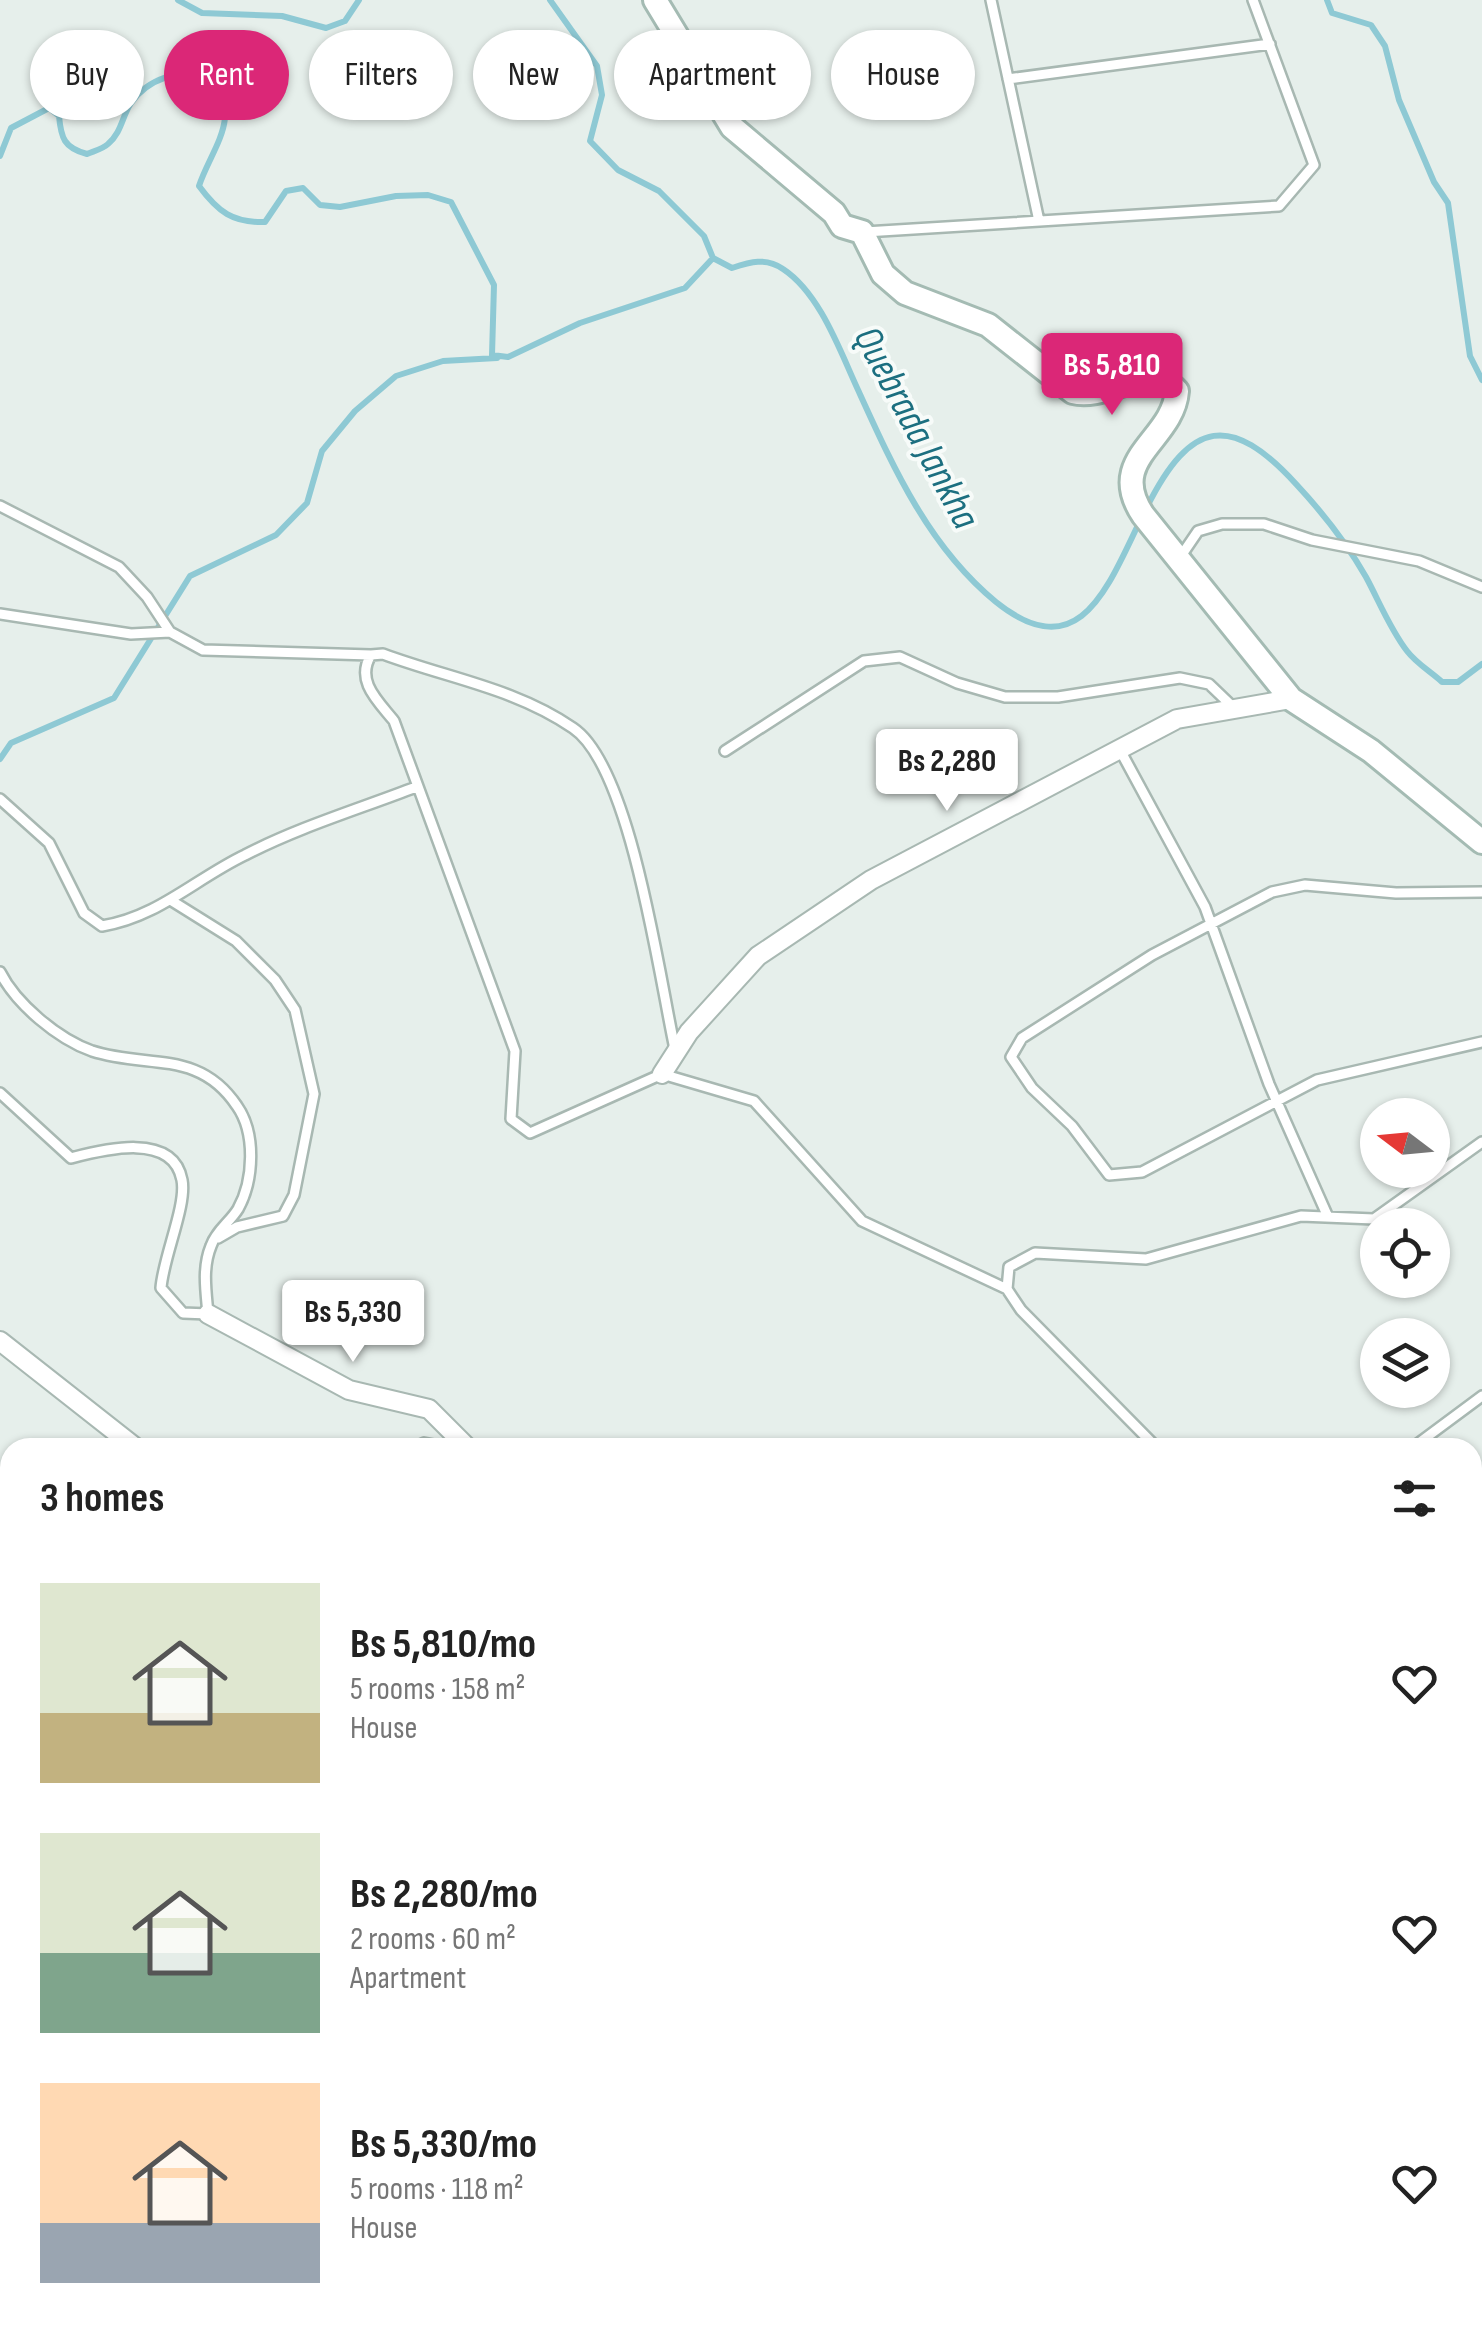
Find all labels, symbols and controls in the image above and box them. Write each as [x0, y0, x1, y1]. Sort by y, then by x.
chip: Buy [30, 30, 144, 120]
chip: Rent [164, 30, 289, 120]
chip: Filters [309, 30, 453, 120]
chip: New [473, 30, 594, 120]
chip: Apartment [614, 30, 811, 120]
chip: House [831, 30, 975, 120]
water label: Quebrada Jankha [843, 319, 989, 537]
pin: Bs 5,810 [1009, 333, 1215, 418]
text: Bs 5,810 [1063, 346, 1161, 385]
pin: Bs 2,280 [844, 729, 1050, 814]
text: Bs 2,280 [898, 742, 996, 781]
north arrow [1360, 1098, 1450, 1188]
map controls [1360, 1098, 1450, 1408]
button: locate [1360, 1208, 1450, 1298]
pin: Bs 5,330 [250, 1280, 456, 1365]
text: Bs 5,330 [304, 1293, 402, 1332]
button: layers [1360, 1318, 1450, 1408]
icon: filters [1387, 1471, 1442, 1526]
text: 3 homes [40, 1473, 164, 1524]
text: Bs 5,810/mo [350, 1619, 536, 1670]
icon: home [120, 1623, 240, 1743]
icon: heart [1387, 1656, 1442, 1711]
text: 5 rooms · 158 m² [350, 1670, 525, 1709]
text: House [350, 1709, 417, 1748]
text: Bs 2,280/mo [350, 1869, 538, 1920]
icon: home [120, 1873, 240, 1993]
icon: heart [1387, 1906, 1442, 1961]
text: 2 rooms · 60 m² [350, 1920, 516, 1959]
text: Apartment [350, 1959, 466, 1998]
text: Bs 5,330/mo [350, 2119, 537, 2170]
icon: home [120, 2123, 240, 2243]
icon: heart [1387, 2156, 1442, 2211]
text: 5 rooms · 118 m² [350, 2170, 524, 2209]
text: House [350, 2209, 417, 2248]

